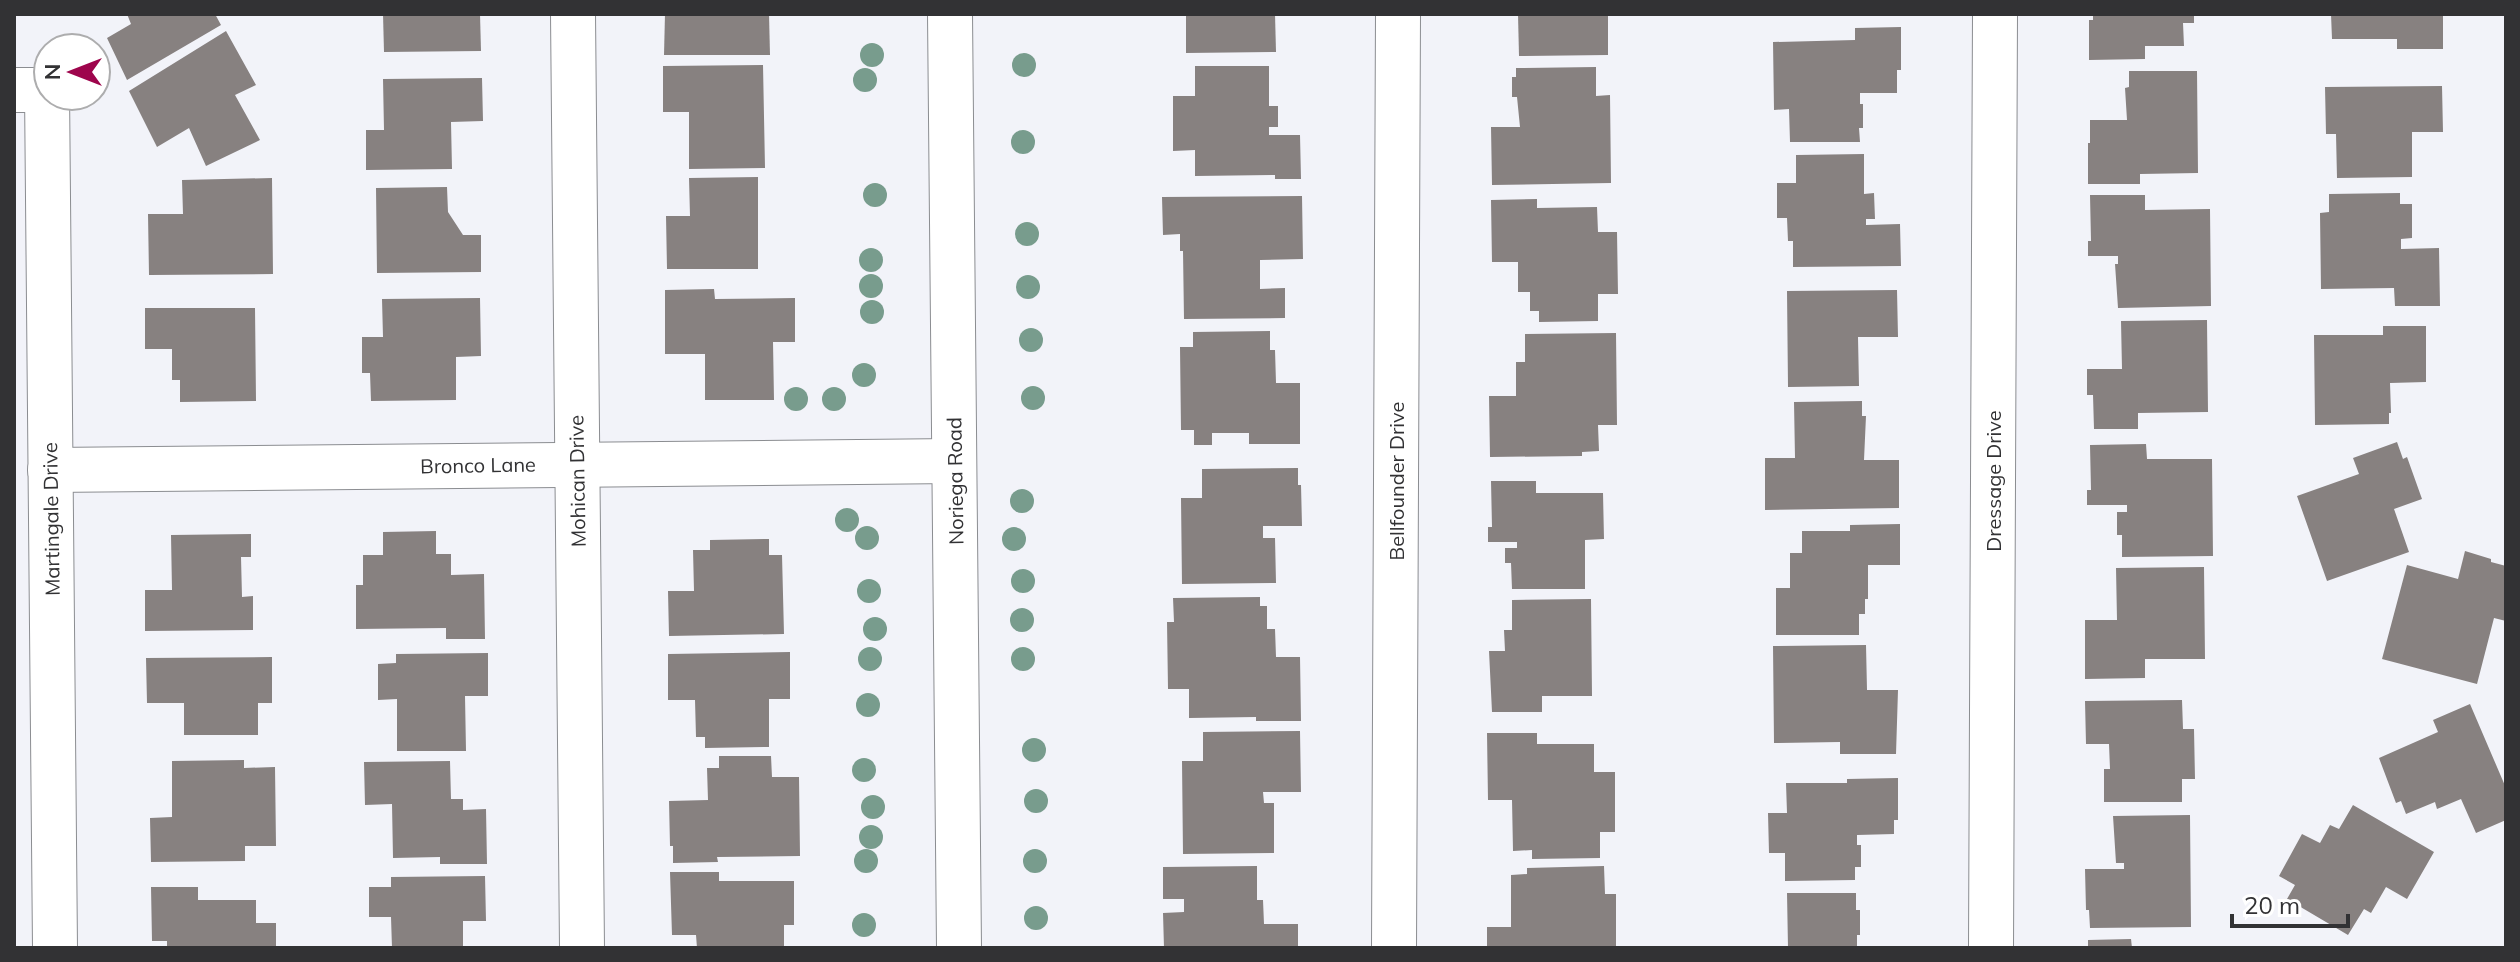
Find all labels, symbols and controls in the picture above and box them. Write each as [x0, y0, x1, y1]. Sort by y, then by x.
north arrow [32, 32, 112, 112]
text: N [38, 64, 66, 80]
street label: Bellfounder Drive [1384, 402, 1409, 560]
street label: Dressage Drive [1981, 410, 2006, 552]
street label: Mohican Drive [563, 415, 591, 547]
street label: Noriega Road [941, 417, 969, 545]
street label: Martingale Drive [37, 442, 65, 596]
street label: Bronco Lane [420, 451, 536, 479]
scale bar [2232, 878, 2348, 928]
text: 20 m [2244, 890, 2300, 920]

